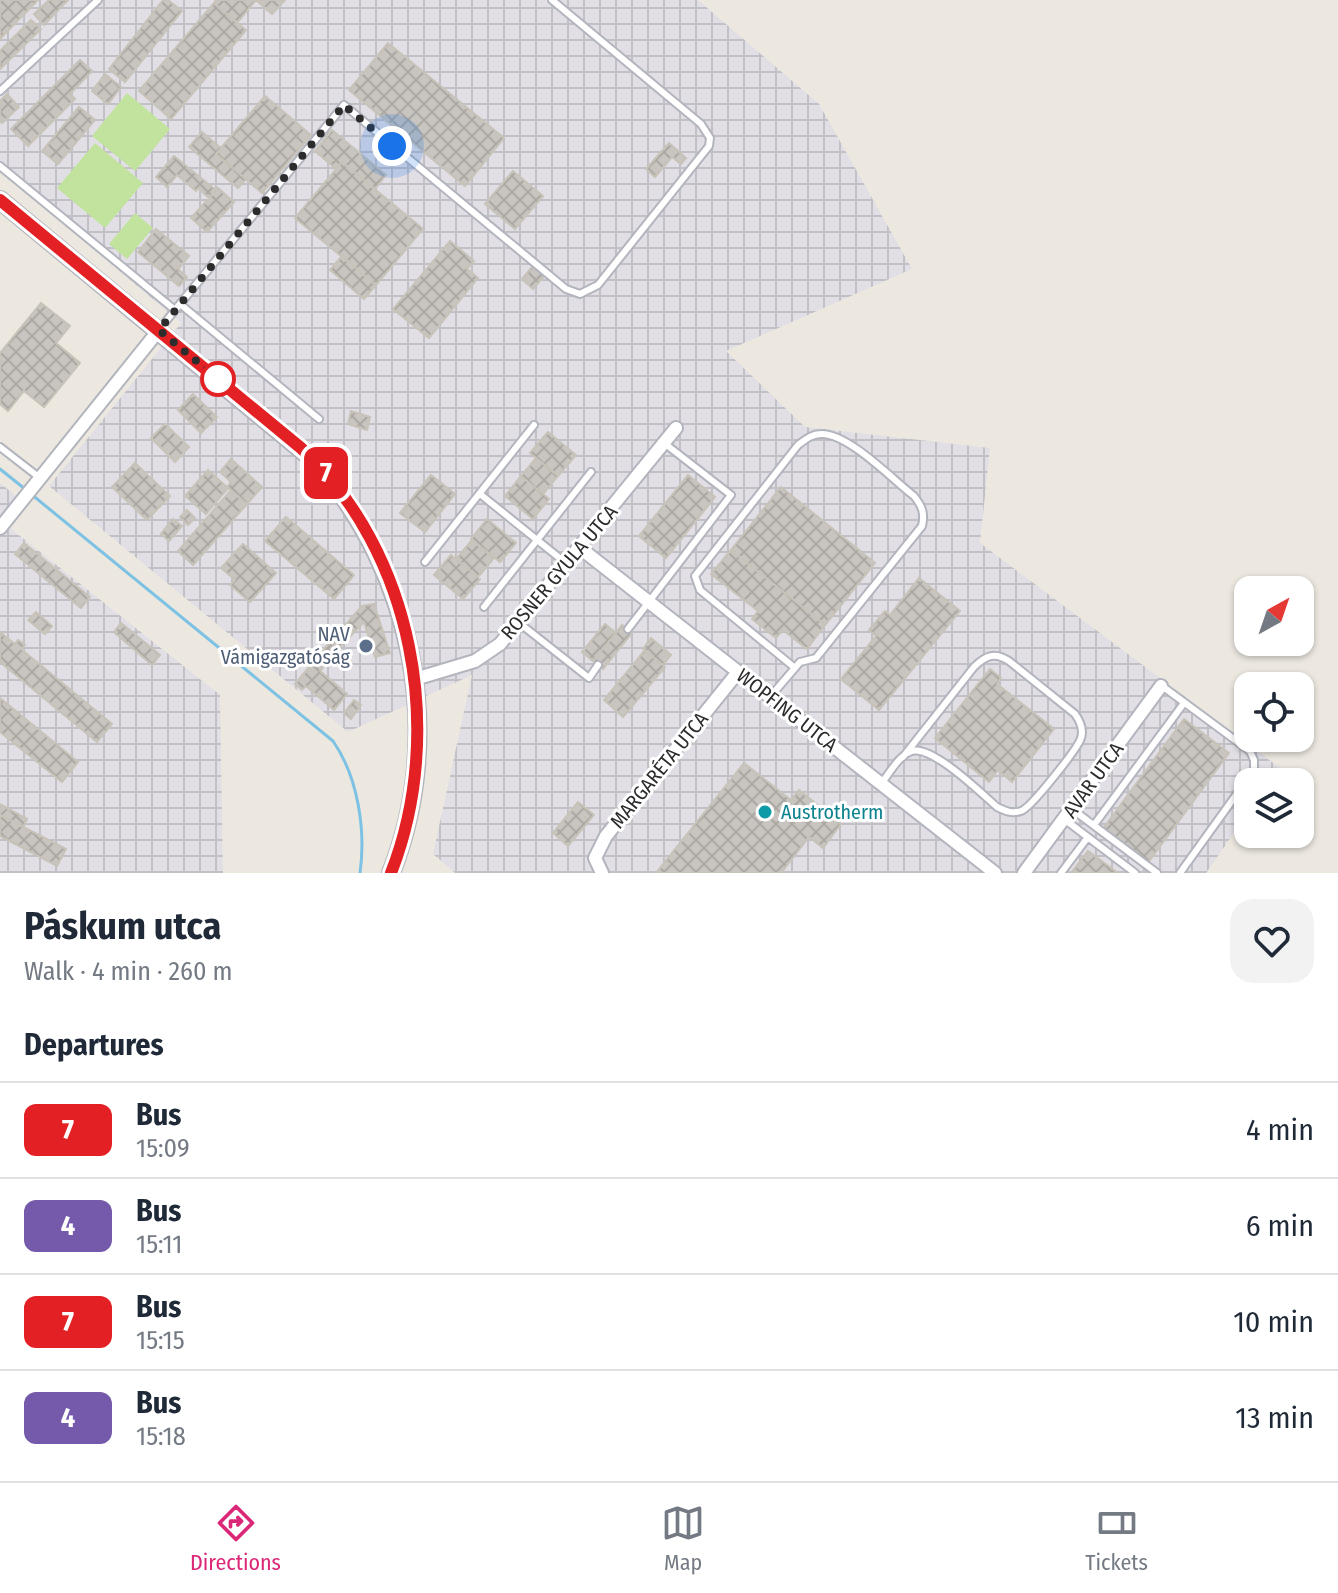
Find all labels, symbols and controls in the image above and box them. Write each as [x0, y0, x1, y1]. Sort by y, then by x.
your location [372, 126, 412, 166]
unlabelled marker [201, 362, 235, 396]
line badge: 7 [300, 447, 352, 499]
text: 7 [320, 456, 332, 489]
street label: ROSNER GYULA UTCA [496, 500, 623, 644]
north arrow [1234, 576, 1314, 656]
map controls [1234, 576, 1314, 848]
place label: NAV Vámigazgatóság [221, 622, 351, 669]
marker: NAV Vámigazgatóság [357, 637, 375, 655]
street label: WOPFING UTCA [732, 663, 843, 757]
button: locate [1234, 672, 1314, 752]
street label: MARGARÉTA UTCA [605, 707, 713, 833]
street label: AVAR UTCA [1058, 737, 1129, 822]
button: layers [1234, 768, 1314, 848]
place label: Austrotherm [781, 800, 883, 824]
marker: Austrotherm [756, 803, 774, 821]
button: heart [1230, 899, 1314, 983]
text: Páskum utca [24, 903, 221, 949]
text: Walk · 4 min · 260 m [24, 956, 233, 987]
text: Departures [24, 1027, 164, 1063]
text: Bus [136, 1097, 181, 1133]
text: 4 min [1246, 1112, 1314, 1148]
text: 7 [62, 1113, 74, 1146]
text: 15:09 [136, 1133, 190, 1164]
text: Bus [136, 1193, 181, 1229]
text: 6 min [1246, 1208, 1314, 1244]
text: 4 [61, 1209, 75, 1242]
text: 15:11 [136, 1229, 182, 1260]
text: Bus [136, 1289, 181, 1325]
text: 10 min [1233, 1304, 1314, 1340]
text: 7 [62, 1305, 74, 1338]
text: 15:15 [136, 1325, 185, 1356]
text: Bus [136, 1385, 181, 1421]
text: 13 min [1235, 1400, 1314, 1436]
text: 4 [61, 1401, 75, 1434]
text: 15:18 [136, 1421, 186, 1452]
tab: Directions [190, 1501, 281, 1576]
tab: Map [661, 1501, 705, 1576]
tab: Tickets [1085, 1501, 1148, 1576]

